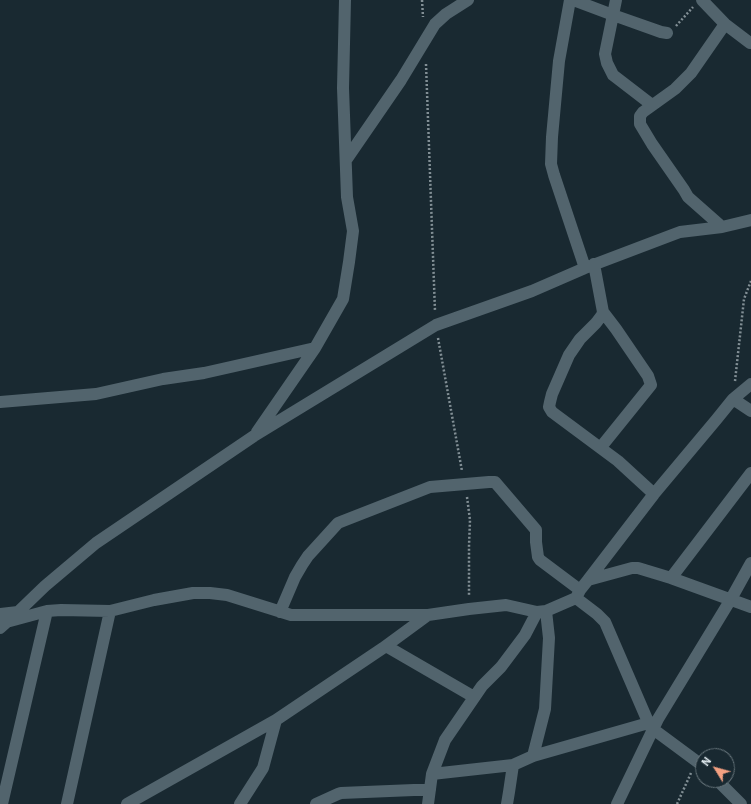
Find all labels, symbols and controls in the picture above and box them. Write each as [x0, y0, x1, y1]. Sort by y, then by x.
north arrow [695, 748, 735, 788]
text: N [698, 754, 714, 769]

